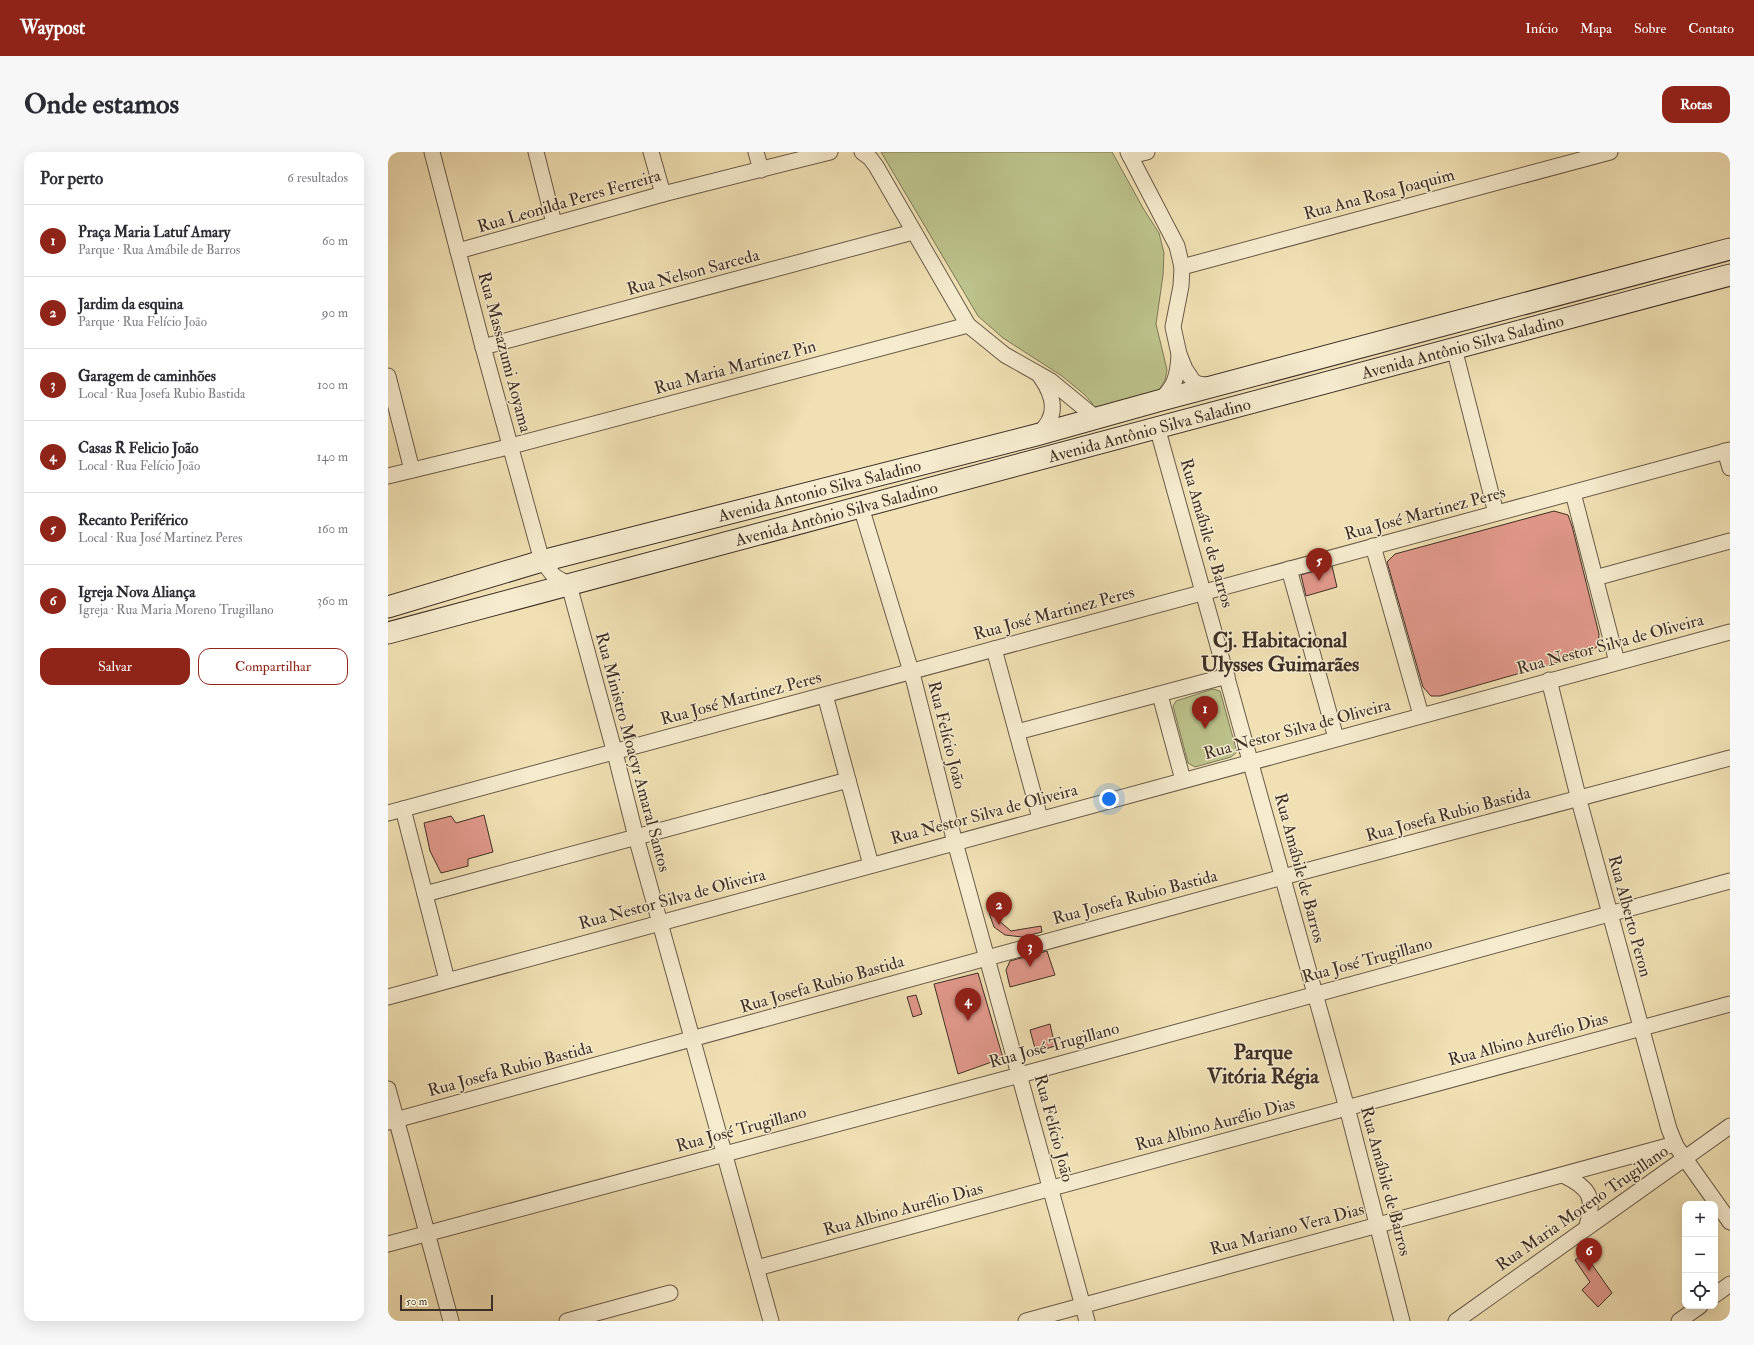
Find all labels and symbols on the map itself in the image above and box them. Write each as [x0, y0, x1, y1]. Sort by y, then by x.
street label: Rua Leonilda Peres Ferreira [475, 164, 664, 237]
street label: Rua Ana Rosa Joaquim [1301, 164, 1457, 225]
street label: Rua Nelson Sarceda [625, 244, 762, 300]
street label: Rua Massazumi Aoyama [473, 270, 537, 436]
street label: Avenida Antônio Silva Saladino [1358, 309, 1566, 384]
street label: Rua Maria Martinez Pin [652, 335, 818, 399]
street label: Avenida Antônio Silva Saladino [1045, 393, 1253, 467]
street label: Avenida Antonio Silva Saladino [715, 454, 923, 526]
street label: Rua Amábile de Barros [1176, 456, 1238, 610]
street label: Avenida Antônio Silva Saladino [732, 476, 940, 551]
street label: Rua José Martinez Peres [1342, 481, 1508, 546]
pin: 5 [1306, 548, 1332, 581]
street label: Rua José Martinez Peres [971, 581, 1137, 646]
street label: Rua Nestor Silva de Oliveira [1514, 609, 1707, 679]
district label: Cj. Habitacional Ulysses Guimarães [1201, 627, 1359, 678]
street label: Rua Ministro Moacyr Amaral Santos [590, 630, 675, 875]
street label: Rua José Martinez Peres [658, 666, 824, 731]
street label: Rua Felício João [922, 679, 971, 791]
street label: Rua Nestor Silva de Oliveira [1201, 694, 1394, 764]
pin: 1 [1192, 696, 1218, 729]
street label: Rua Nestor Silva de Oliveira [888, 779, 1081, 849]
street label: Rua Josefa Rubio Bastida [1363, 782, 1534, 847]
your location [1099, 789, 1119, 809]
street label: Rua Amábile de Barros [1270, 791, 1330, 945]
street label: Rua Alberto Peron [1604, 853, 1656, 979]
street label: Rua Nestor Silva de Oliveira [576, 864, 769, 934]
street label: Rua Josefa Rubio Bastida [1050, 865, 1221, 930]
pin: 2 [986, 892, 1012, 925]
street label: Rua José Trugillano [1300, 933, 1435, 988]
pin: 3 [1017, 934, 1043, 967]
street label: Rua Josefa Rubio Bastida [738, 950, 908, 1018]
pin: 4 [955, 988, 981, 1021]
street label: Rua Albino Aurélio Dias [1446, 1008, 1610, 1070]
street label: Rua José Trugillano [987, 1018, 1122, 1073]
street label: Rua Josefa Rubio Bastida [425, 1037, 596, 1102]
district label: Parque Vitória Régia [1206, 1039, 1320, 1090]
street label: Rua Felício João [1029, 1072, 1078, 1184]
street label: Rua Albino Aurélio Dias [1133, 1093, 1297, 1155]
street label: Rua José Trugillano [674, 1102, 809, 1157]
street label: Rua Amábile de Barros [1356, 1104, 1416, 1258]
street label: Rua Maria Moreno Trugillano [1492, 1140, 1672, 1276]
street label: Rua Albino Aurélio Dias [821, 1178, 985, 1240]
street label: Rua Mariano Vera Dias [1208, 1198, 1367, 1260]
pin: 6 [1576, 1238, 1602, 1271]
scale bar [400, 1293, 493, 1312]

